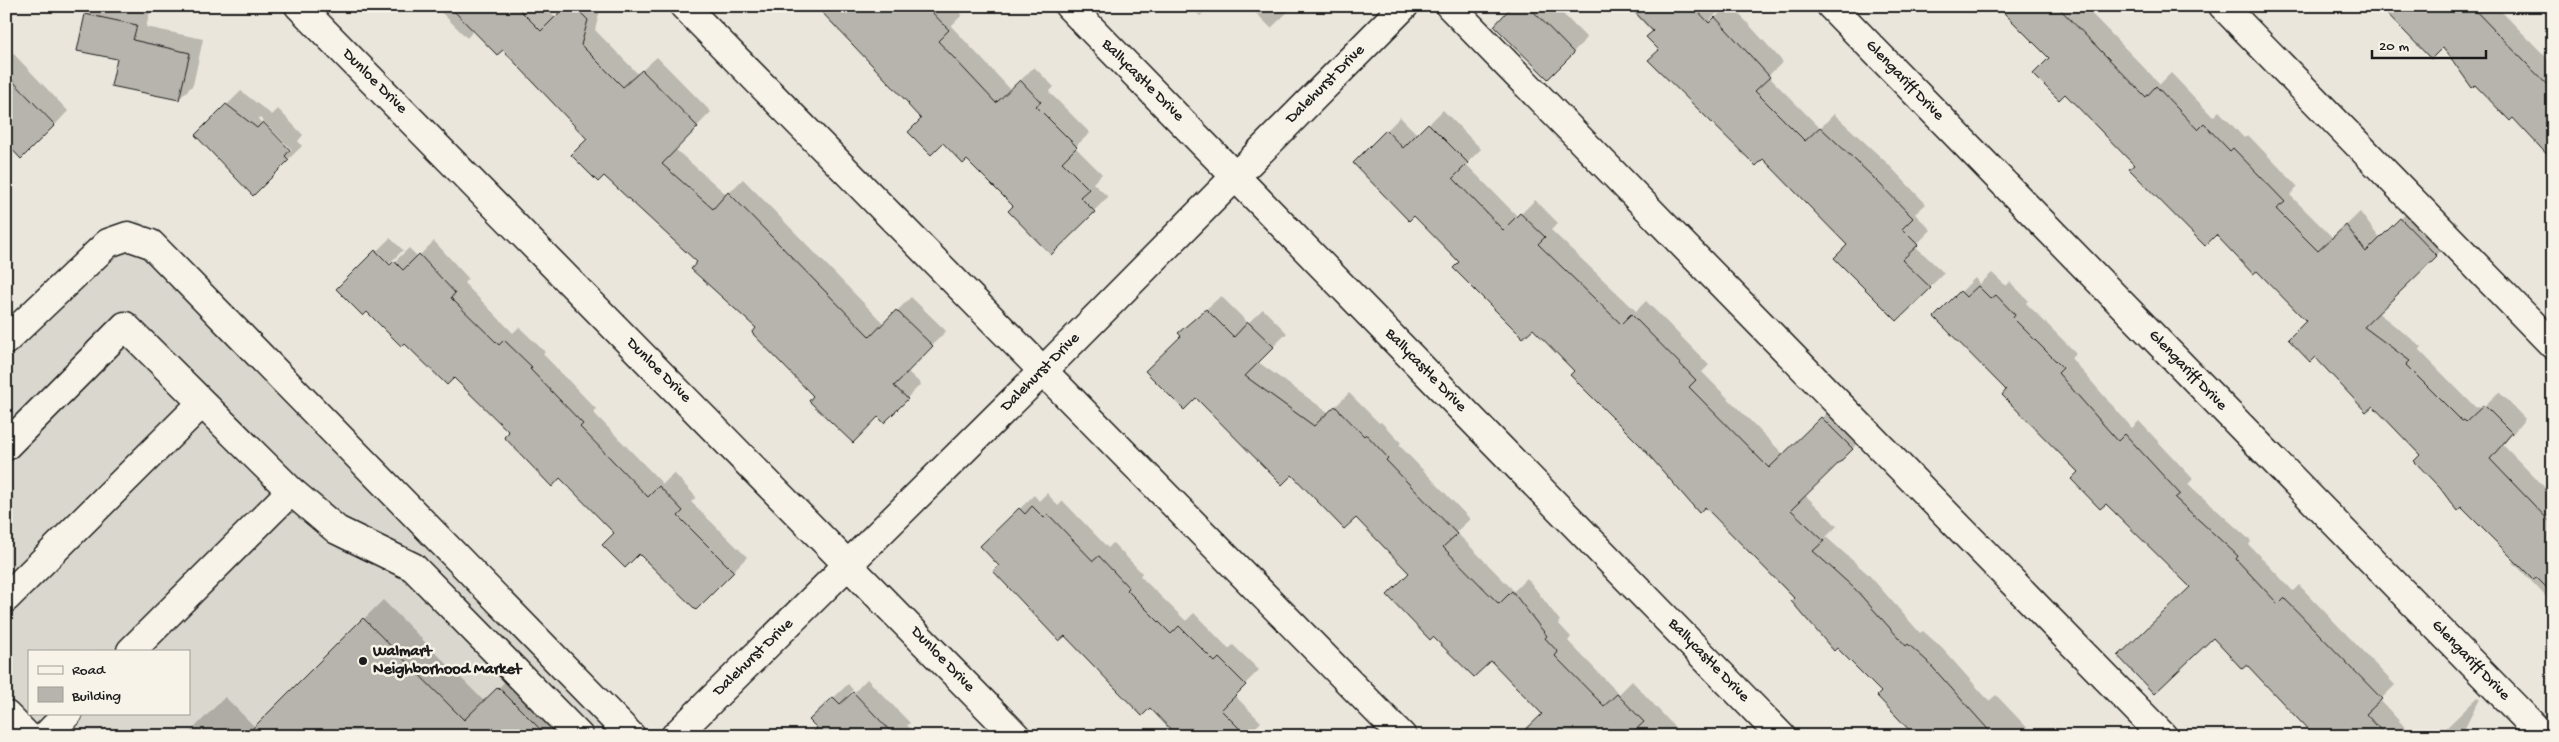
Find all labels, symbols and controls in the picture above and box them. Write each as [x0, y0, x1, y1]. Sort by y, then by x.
scale bar [2372, 28, 2485, 60]
street label: Ballycastle Drive [1096, 35, 1188, 127]
street label: Glengariff Drive [1861, 37, 1948, 126]
text: 20 m [2379, 38, 2409, 56]
street label: Dalehurst Drive [1282, 41, 1370, 129]
street label: Dunloe Drive [337, 45, 411, 119]
street label: Ballycastle Drive [1380, 324, 1470, 417]
street label: Glengariff Drive [2144, 327, 2231, 416]
street label: Dalehurst Drive [997, 329, 1085, 417]
street label: Dunloe Drive [621, 334, 695, 408]
street label: Ballycastle Drive [1663, 614, 1753, 707]
street label: Dalehurst Drive [709, 615, 799, 702]
street label: Glengariff Drive [2427, 617, 2514, 706]
street label: Dunloe Drive [905, 622, 979, 697]
place label: Walmart Neighborhood Market [372, 643, 523, 680]
legend [28, 650, 190, 714]
marker: Walmart Neighborhood Market [357, 655, 369, 667]
text: Road [72, 662, 106, 680]
text: Building [71, 688, 121, 706]

